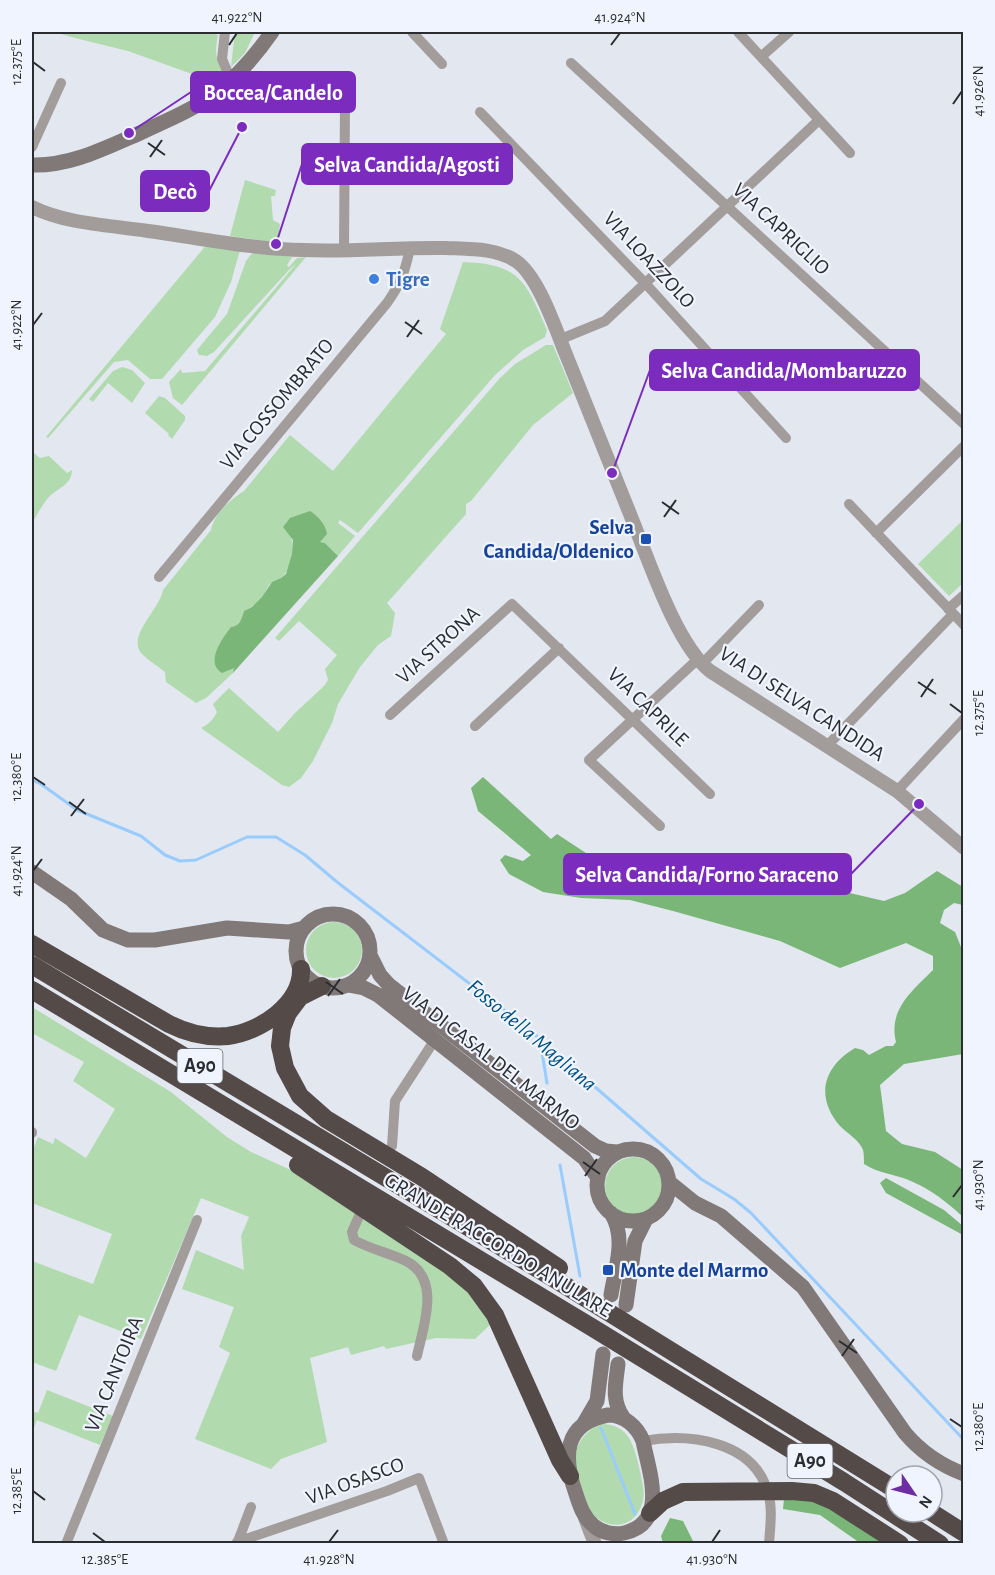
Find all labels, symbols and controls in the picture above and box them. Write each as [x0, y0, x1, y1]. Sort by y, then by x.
text: 41.922°N [211, 10, 263, 25]
text: 41.924°N [594, 10, 646, 25]
text: 12.375°E [9, 39, 24, 85]
text: 41.926°N [971, 65, 986, 117]
callout: Boccea/Candelo [191, 72, 355, 112]
text: Boccea/Candelo [203, 82, 343, 104]
callout: Selva Candida/Agosti [302, 144, 512, 184]
text: Selva Candida/Agosti [314, 154, 500, 176]
callout: Decò [141, 171, 209, 211]
street label: VIA CAPRIGLIO [729, 179, 833, 279]
text: Decò [153, 181, 197, 203]
street label: VIA LOAZZOLO [599, 208, 699, 312]
place label: Tigre [386, 269, 430, 290]
marker: Tigre [367, 272, 381, 286]
text: 41.922°N [9, 299, 24, 351]
street label: VIA COSSOMBRATO [216, 335, 338, 473]
callout: Selva Candida/Mombaruzzo [650, 350, 919, 390]
text: Selva Candida/Mombaruzzo [661, 360, 907, 382]
place label: Selva Candida/Oldenico [483, 517, 634, 562]
marker: Selva Candida/Oldenico [639, 532, 653, 546]
street label: VIA STRONA [392, 602, 484, 688]
street label: VIA DI SELVA CANDIDA [716, 643, 888, 765]
street label: VIA CAPRILE [604, 664, 692, 750]
text: 12.375°E [971, 690, 986, 736]
text: 12.380°E [9, 753, 24, 801]
text: 41.924°N [9, 845, 24, 897]
callout: Selva Candida/Forno Saraceno [564, 854, 851, 894]
text: Selva Candida/Forno Saraceno [575, 864, 839, 886]
water label: Fosso della Magliana [463, 975, 601, 1095]
street label: VIA DI CASAL DEL MARMO [398, 982, 584, 1134]
road number: A90 [178, 1049, 222, 1083]
text: 41.930°N [971, 1159, 986, 1211]
street label: GRANDE RACCORDO ANULARE [381, 1169, 615, 1321]
place label: Monte del Marmo [620, 1260, 769, 1281]
marker: Monte del Marmo [601, 1263, 615, 1277]
street label: VIA CANTOIRA [81, 1313, 147, 1435]
text: 12.380°E [971, 1403, 986, 1451]
road number: A90 [788, 1444, 832, 1478]
street label: VIA OSASCO [303, 1454, 407, 1508]
north arrow [884, 1464, 944, 1524]
text: 12.385°E [9, 1468, 24, 1514]
text: N [916, 1493, 935, 1511]
text: 12.385°E [82, 1552, 128, 1567]
text: 41.928°N [303, 1552, 355, 1567]
text: 41.930°N [686, 1552, 738, 1567]

